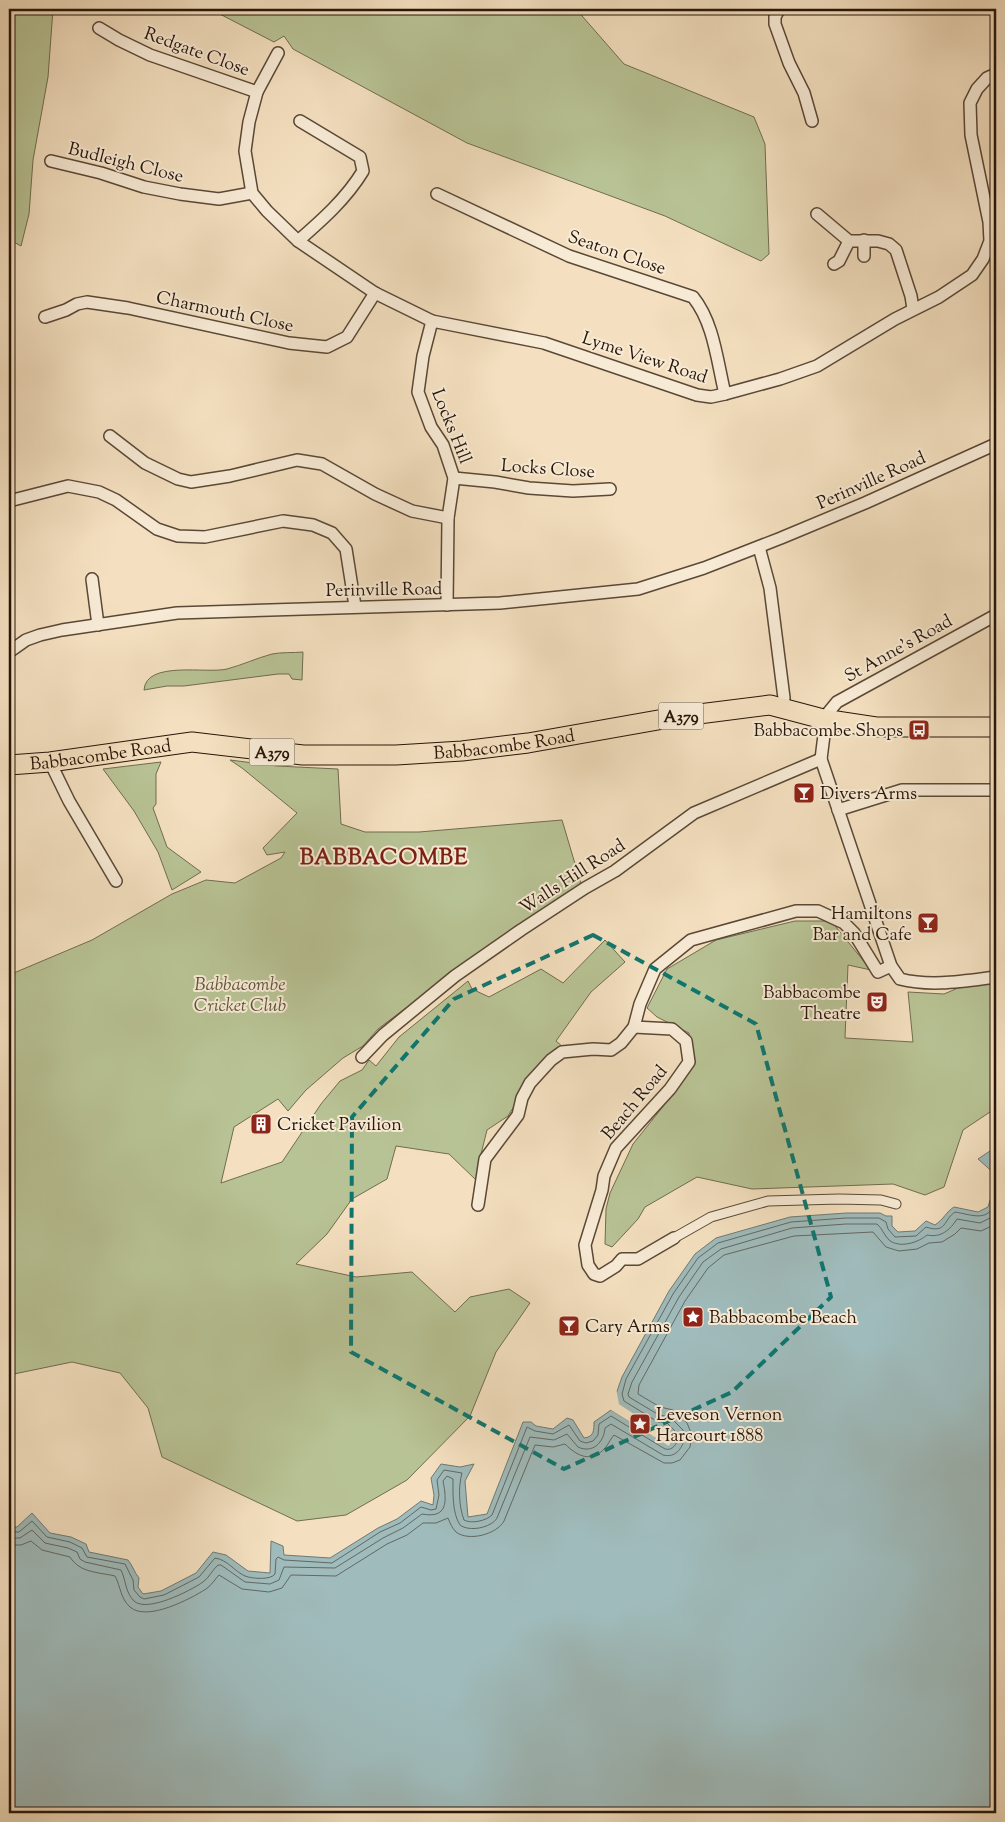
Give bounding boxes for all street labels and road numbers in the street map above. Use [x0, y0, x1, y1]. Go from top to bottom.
street label: Redgate Close [140, 22, 253, 84]
street label: Budleigh Close [65, 137, 186, 191]
street label: Seaton Close [564, 225, 669, 283]
street label: Charmouth Close [153, 286, 296, 340]
street label: Lyme View Road [578, 326, 711, 391]
street label: Locks Hill [423, 385, 477, 468]
street label: Perinville Road [813, 446, 930, 517]
street label: Locks Close [500, 454, 596, 486]
street label: Perinville Road [325, 577, 443, 605]
street label: St Anne's Road [840, 609, 958, 690]
road number: A379 [658, 702, 704, 729]
street label: Babbacombe Road [433, 724, 577, 768]
street label: Babbacombe Road [29, 734, 173, 778]
road number: A379 [250, 739, 294, 766]
street label: Walls Hill Road [515, 834, 631, 922]
street label: Beach Road [596, 1060, 675, 1146]

